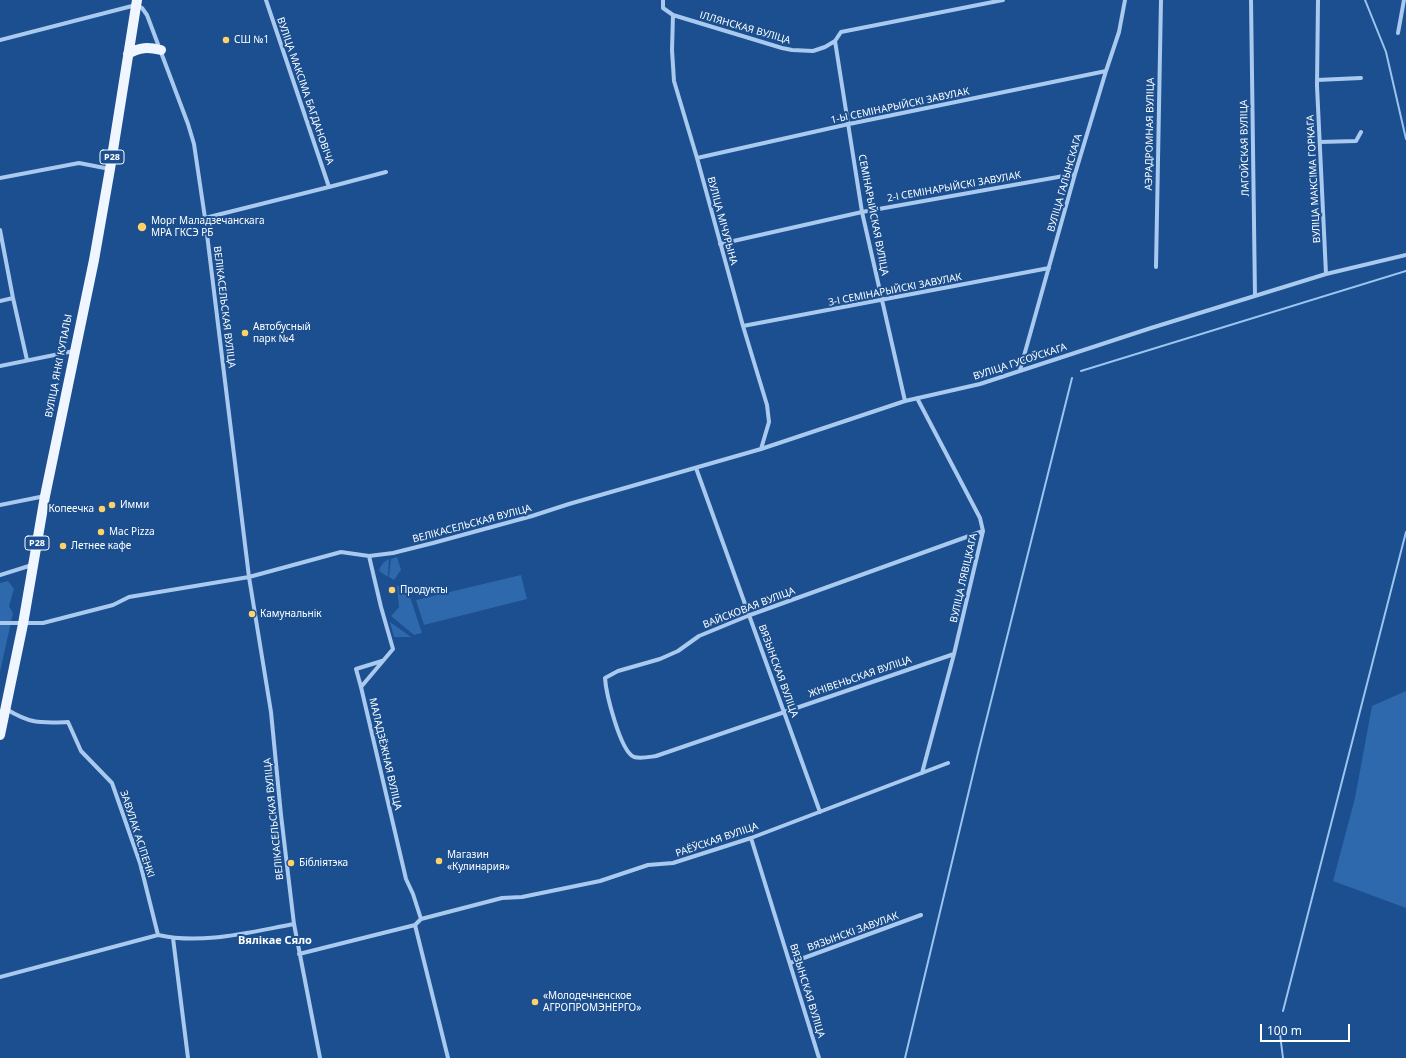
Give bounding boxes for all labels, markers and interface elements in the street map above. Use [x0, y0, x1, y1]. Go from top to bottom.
street label: ІЛЛЯНСКАЯ ВУЛІЦА [698, 9, 792, 47]
street label: ВУЛІЦА МАКСІМА БАГДАНОВІЧА [274, 16, 336, 166]
place label: СШ №1 [234, 34, 269, 46]
marker: СШ №1 [221, 35, 231, 45]
street label: АЭРАДРОМНАЯ ВУЛІЦА [1143, 77, 1157, 191]
street label: 1-Ы СЕМІНАРЫЙСКІ ЗАВУЛАК [830, 85, 970, 127]
street label: ЛАГОЙСКАЯ ВУЛІЦА [1238, 100, 1252, 196]
street label: ВУЛІЦА МАКСІМА ГОРКАГА [1305, 114, 1323, 244]
street label: ВУЛІЦА ГАЛЫНСКАГА [1045, 133, 1085, 233]
road number: Р28 [100, 150, 124, 164]
street label: СЕМІНАРЫЙСКАЯ ВУЛІЦА [855, 153, 891, 277]
street label: 2-І СЕМІНАРЫЙСКІ ЗАВУЛАК [886, 169, 1022, 205]
street label: ВУЛІЦА МІЧУРЫНА [704, 175, 740, 267]
place label: Морг Маладзечанскага МРА ГКСЭ РБ [151, 215, 265, 238]
marker: Морг Маладзечанскага МРА ГКСЭ РБ [136, 221, 148, 233]
street label: ВЕЛІКАСЕЛЬСКАЯ ВУЛІЦА [211, 245, 237, 369]
street label: 3-І СЕМІНАРЫЙСКІ ЗАВУЛАК [827, 271, 963, 309]
street label: ВУЛІЦА ЯНКІ КУПАЛЫ [43, 313, 75, 419]
place label: Автобусный парк №4 [253, 321, 311, 344]
marker: Автобусный парк №4 [240, 328, 250, 338]
street label: ВУЛІЦА ГУСОЎСКАГА [972, 341, 1068, 383]
place label: Имми [120, 499, 149, 511]
marker: Имми [107, 500, 117, 510]
street label: ВЕЛІКАСЕЛЬСКАЯ ВУЛІЦА [411, 502, 533, 546]
place label: Копеечка [48, 503, 94, 515]
marker: Копеечка [97, 504, 107, 514]
place label: Mac Pizza [109, 526, 155, 538]
marker: Mac Pizza [96, 527, 106, 537]
street label: ВУЛІЦА ЛЯВІЦКАГА [948, 532, 980, 624]
road number: Р28 [25, 536, 49, 550]
place label: Летнее кафе [71, 540, 131, 552]
marker: Летнее кафе [58, 541, 68, 551]
place label: Продукты [400, 584, 448, 596]
marker: Продукты [387, 585, 397, 595]
street label: ВАЙСКОВАЯ ВУЛІЦА [701, 585, 797, 631]
place label: Камунальнік [260, 608, 322, 620]
marker: Камунальнік [247, 609, 257, 619]
street label: ВЯЗЫНСКАЯ ВУЛІЦА [756, 623, 800, 719]
street label: ЖНІВЕНЬСКАЯ ВУЛІЦА [807, 654, 913, 700]
street label: МАЛАДЗЁЖНАЯ ВУЛІЦА [366, 697, 404, 811]
street label: ВЕЛІКАСЕЛЬСКАЯ ВУЛІЦА [262, 757, 286, 881]
street label: ЗАВУЛАК АСІПЕНКІ [117, 789, 157, 879]
street label: РАЁЎСКАЯ ВУЛІЦА [674, 820, 760, 860]
place label: Магазин «Кулинария» [447, 849, 510, 872]
marker: Магазин «Кулинария» [434, 856, 444, 866]
place label: Бібліятэка [299, 857, 348, 869]
marker: Бібліятэка [286, 858, 296, 868]
street label: ВЯЗЫНСКІ ЗАВУЛАК [806, 910, 900, 954]
district label: Вялікае Сяло [238, 934, 312, 948]
street label: ВЯЗЫНСКАЯ ВУЛІЦА [787, 942, 827, 1040]
place label: «Молодечненское АГРОПРОМЭНЕРГО» [543, 990, 641, 1014]
marker: «Молодечненское АГРОПРОМЭНЕРГО» [530, 997, 540, 1007]
scale bar [1262, 1016, 1352, 1042]
text: 100 m [1267, 1022, 1302, 1039]

